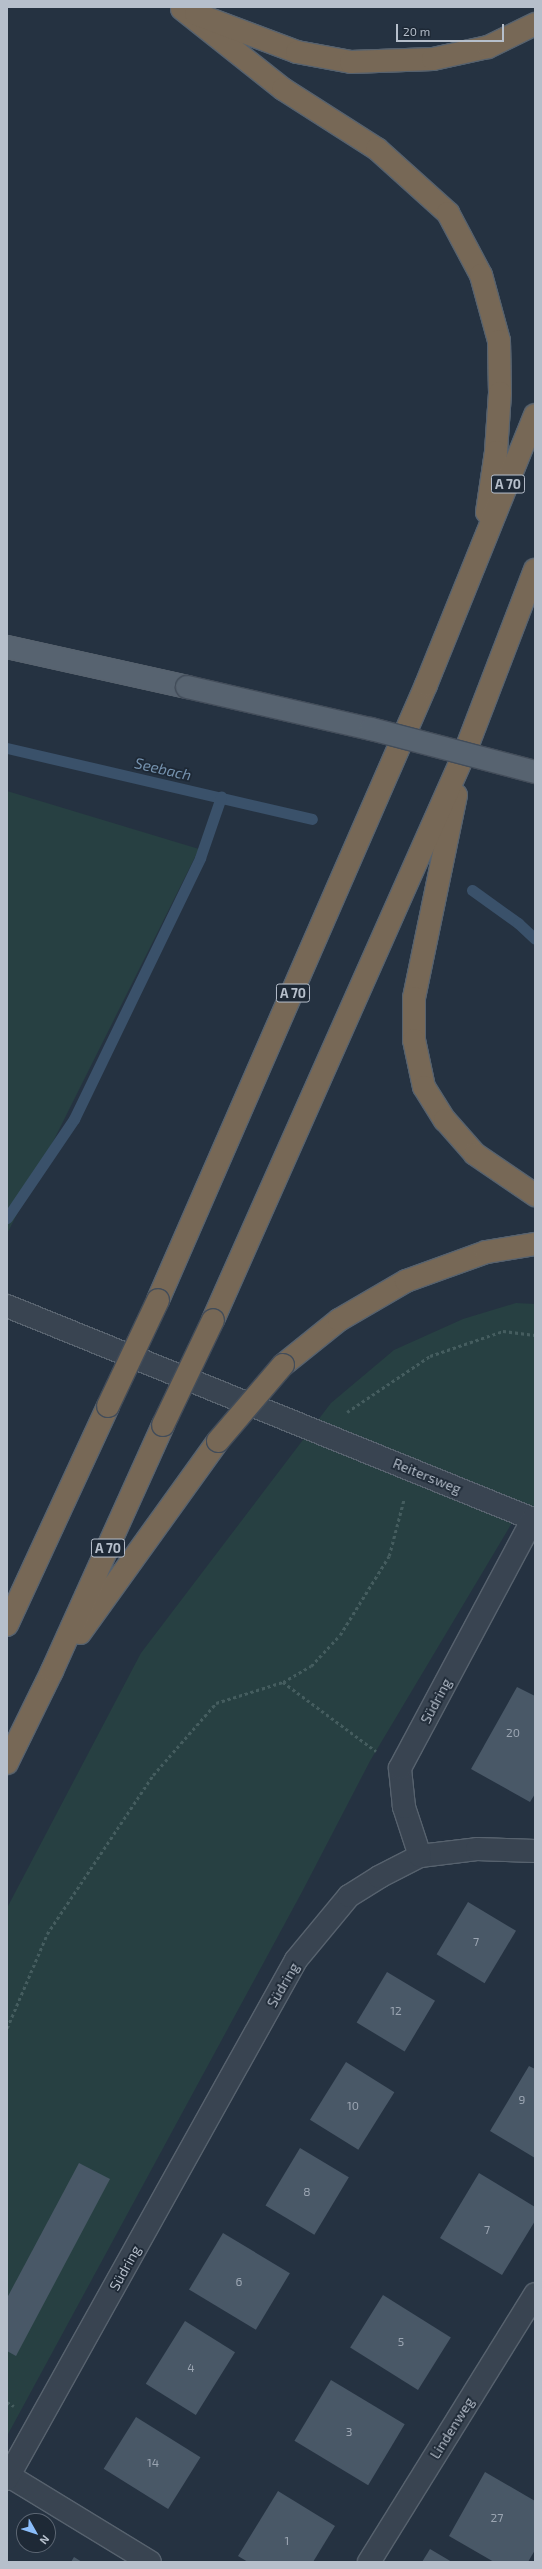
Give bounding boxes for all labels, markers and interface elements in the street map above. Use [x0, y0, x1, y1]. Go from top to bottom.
scale bar [398, 16, 506, 42]
text: 20 m [403, 24, 430, 38]
road number: A 70 [490, 473, 526, 495]
water label: Seebach [133, 754, 193, 784]
road number: A 70 [275, 982, 311, 1004]
street label: Reitersweg [390, 1455, 464, 1497]
road number: A 70 [90, 1537, 126, 1559]
street label: Südring [417, 1675, 455, 1727]
house number: 20 [506, 1726, 520, 1740]
house number: 7 [473, 1935, 479, 1949]
street label: Südring [264, 1960, 302, 2010]
house number: 12 [390, 2004, 402, 2018]
house number: 9 [519, 2093, 525, 2107]
house number: 10 [347, 2099, 359, 2113]
house number: 8 [303, 2185, 311, 2199]
house number: 7 [484, 2223, 490, 2237]
street label: Südring [106, 2243, 144, 2293]
house number: 6 [236, 2275, 242, 2289]
house number: 5 [398, 2335, 404, 2349]
house number: 4 [187, 2361, 195, 2375]
street label: Lindenweg [427, 2394, 477, 2462]
house number: 3 [346, 2425, 352, 2439]
house number: 14 [147, 2456, 159, 2470]
house number: 27 [491, 2511, 503, 2525]
north arrow [16, 2513, 56, 2553]
text: N [37, 2533, 52, 2547]
house number: 1 [285, 2534, 289, 2548]

